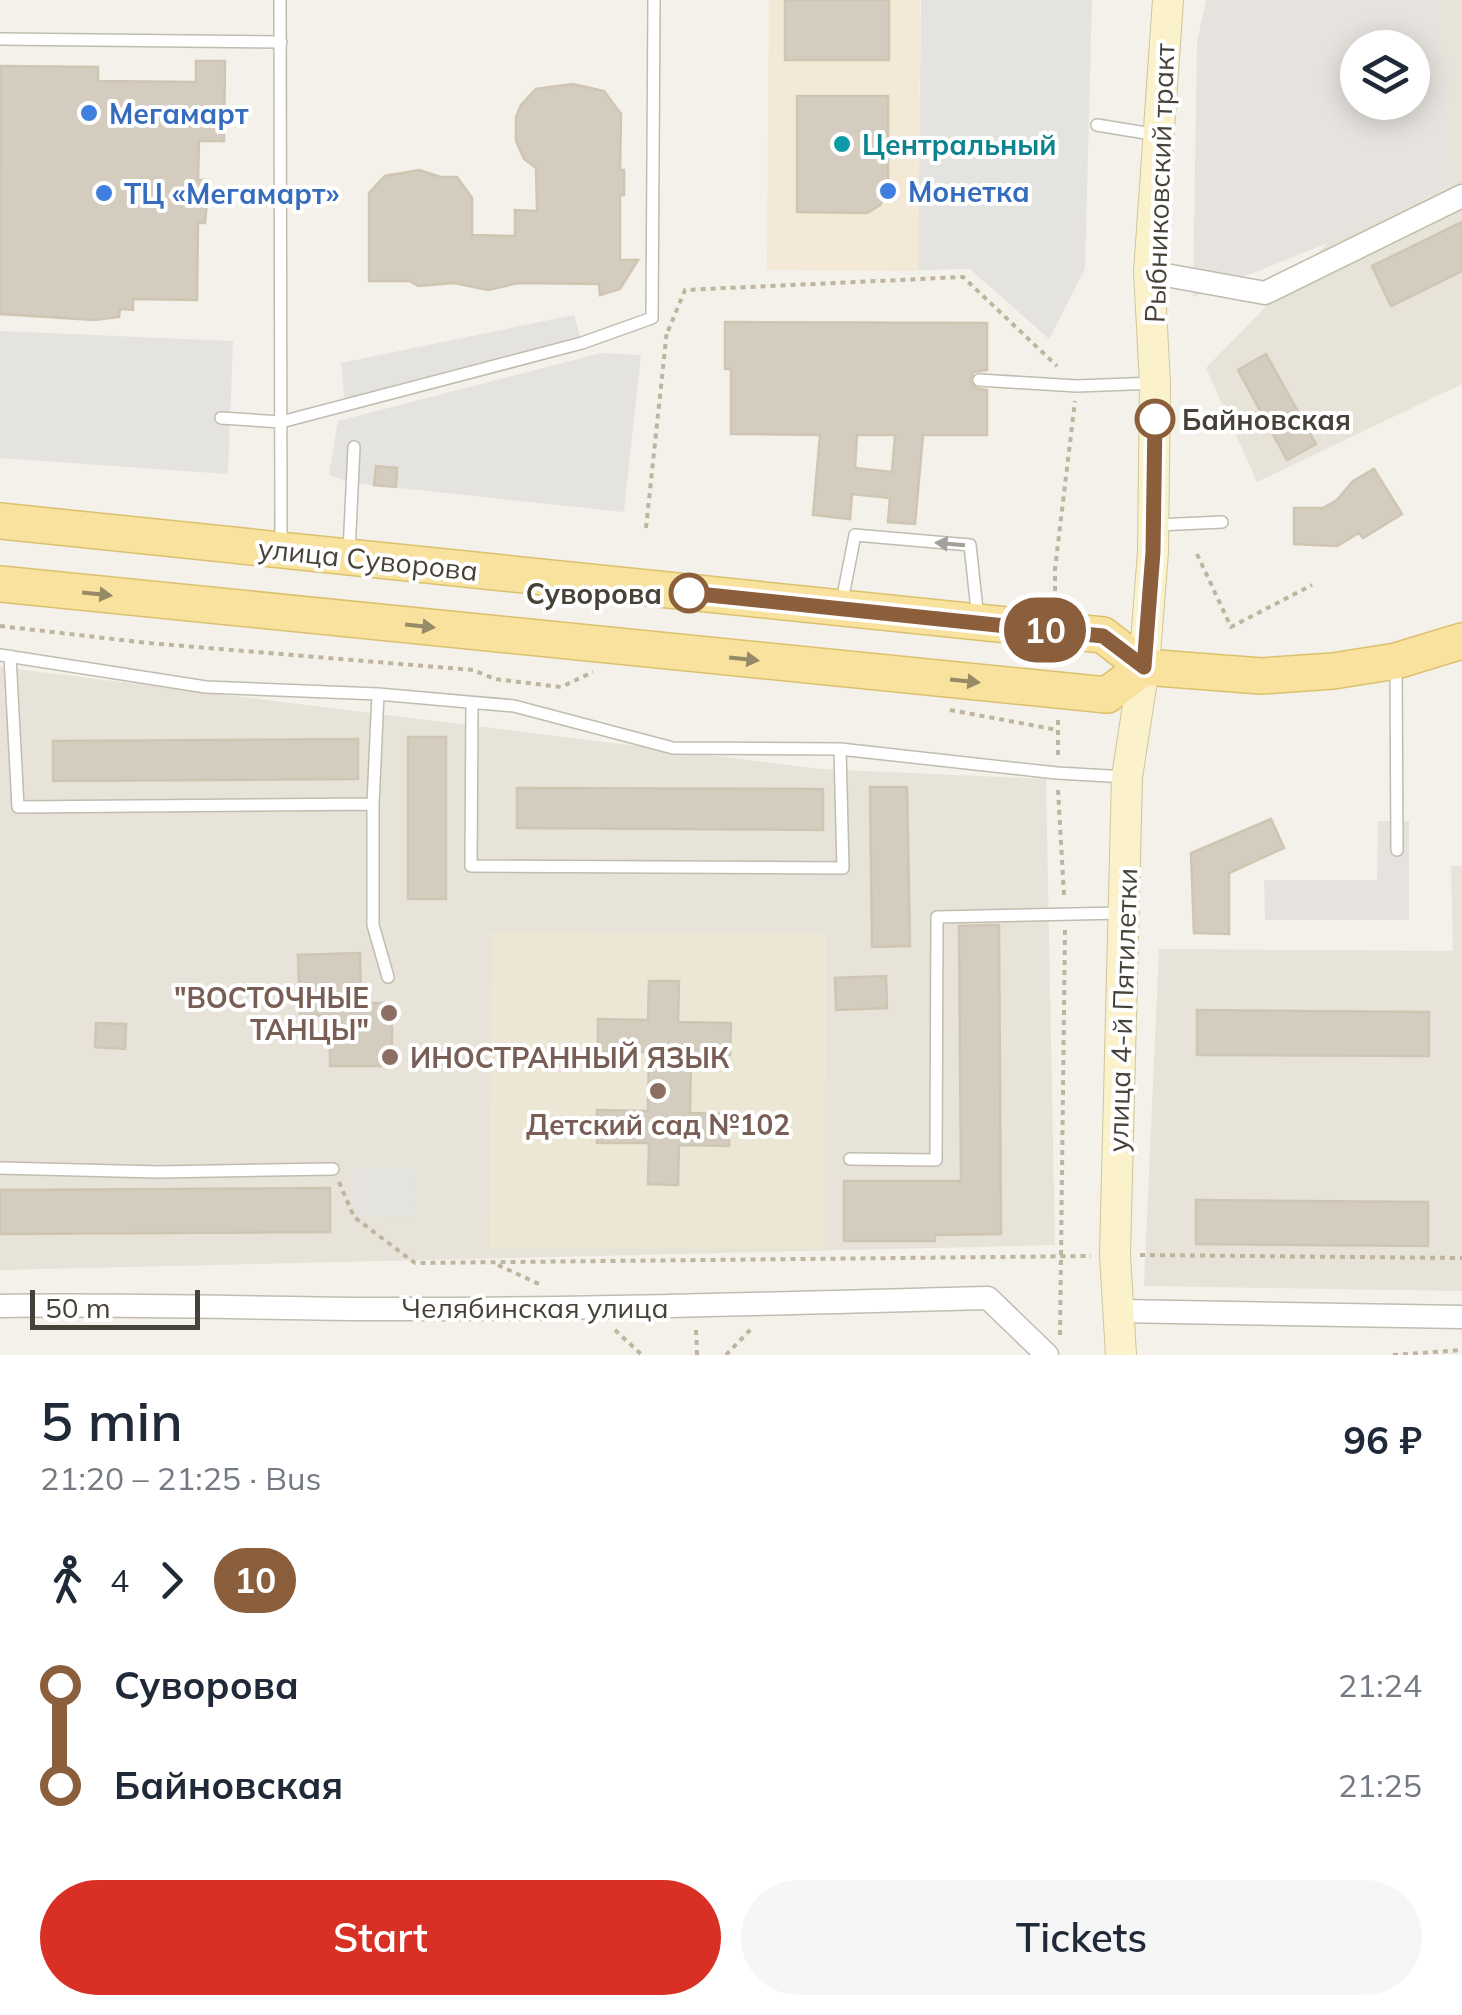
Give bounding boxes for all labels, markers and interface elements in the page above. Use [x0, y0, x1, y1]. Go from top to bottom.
map controls [1340, 30, 1430, 120]
button: layers [1340, 30, 1430, 120]
street label: Рыбниковский тракт [1137, 42, 1181, 324]
place label: Мегамарт [109, 96, 249, 131]
marker: Мегамарт [78, 102, 100, 124]
place label: Центральный [862, 127, 1057, 162]
marker: Центральный [831, 133, 853, 155]
place label: Монетка [908, 174, 1030, 209]
place label: ТЦ «Мегамарт» [124, 176, 339, 211]
marker: Монетка [877, 180, 899, 202]
marker: ТЦ «Мегамарт» [93, 182, 115, 204]
marker: Байновская [1136, 400, 1174, 438]
place label: Байновская [1182, 402, 1351, 437]
street label: улица Суворова [256, 530, 480, 588]
one-way arrow [934, 535, 966, 551]
marker: Суворова [670, 574, 708, 612]
place label: Суворова [526, 576, 662, 611]
one-way arrow [82, 586, 113, 602]
line badge: 10 [1000, 598, 1090, 662]
text: 10 [1024, 608, 1066, 652]
one-way arrow [405, 618, 437, 634]
one-way arrow [728, 651, 760, 667]
one-way arrow [949, 673, 981, 689]
street label: улица 4-й Пятилетки [1100, 867, 1144, 1153]
place label: "ВОСТОЧНЫЕ ТАНЦЫ" [174, 980, 369, 1047]
marker: "ВОСТОЧНЫЕ ТАНЦЫ" [378, 1002, 400, 1024]
place label: ИНОСТРАННЫЙ ЯЗЫК [410, 1040, 730, 1075]
marker: ИНОСТРАННЫЙ ЯЗЫК [379, 1046, 401, 1068]
marker: Детский сад №102 [647, 1080, 669, 1102]
place label: Детский сад №102 [526, 1107, 790, 1142]
scale bar [30, 1285, 200, 1330]
text: 50 m [45, 1290, 111, 1325]
street label: Челябинская улица [402, 1290, 668, 1325]
text: 5 min [40, 1386, 183, 1455]
text: 96 ₽ [1343, 1416, 1422, 1464]
text: 21:20 – 21:25 · Bus [40, 1458, 321, 1498]
icon: walk [40, 1553, 95, 1608]
icon: forward [144, 1553, 199, 1608]
text: 10 [234, 1558, 276, 1602]
text: 4 [110, 1560, 129, 1600]
text: Суворова [114, 1661, 299, 1709]
text: 21:24 [1338, 1665, 1422, 1705]
text: Байновская [114, 1761, 343, 1809]
text: 21:25 [1338, 1765, 1422, 1805]
button: Start [40, 1880, 721, 1995]
button: Tickets [741, 1880, 1422, 1995]

